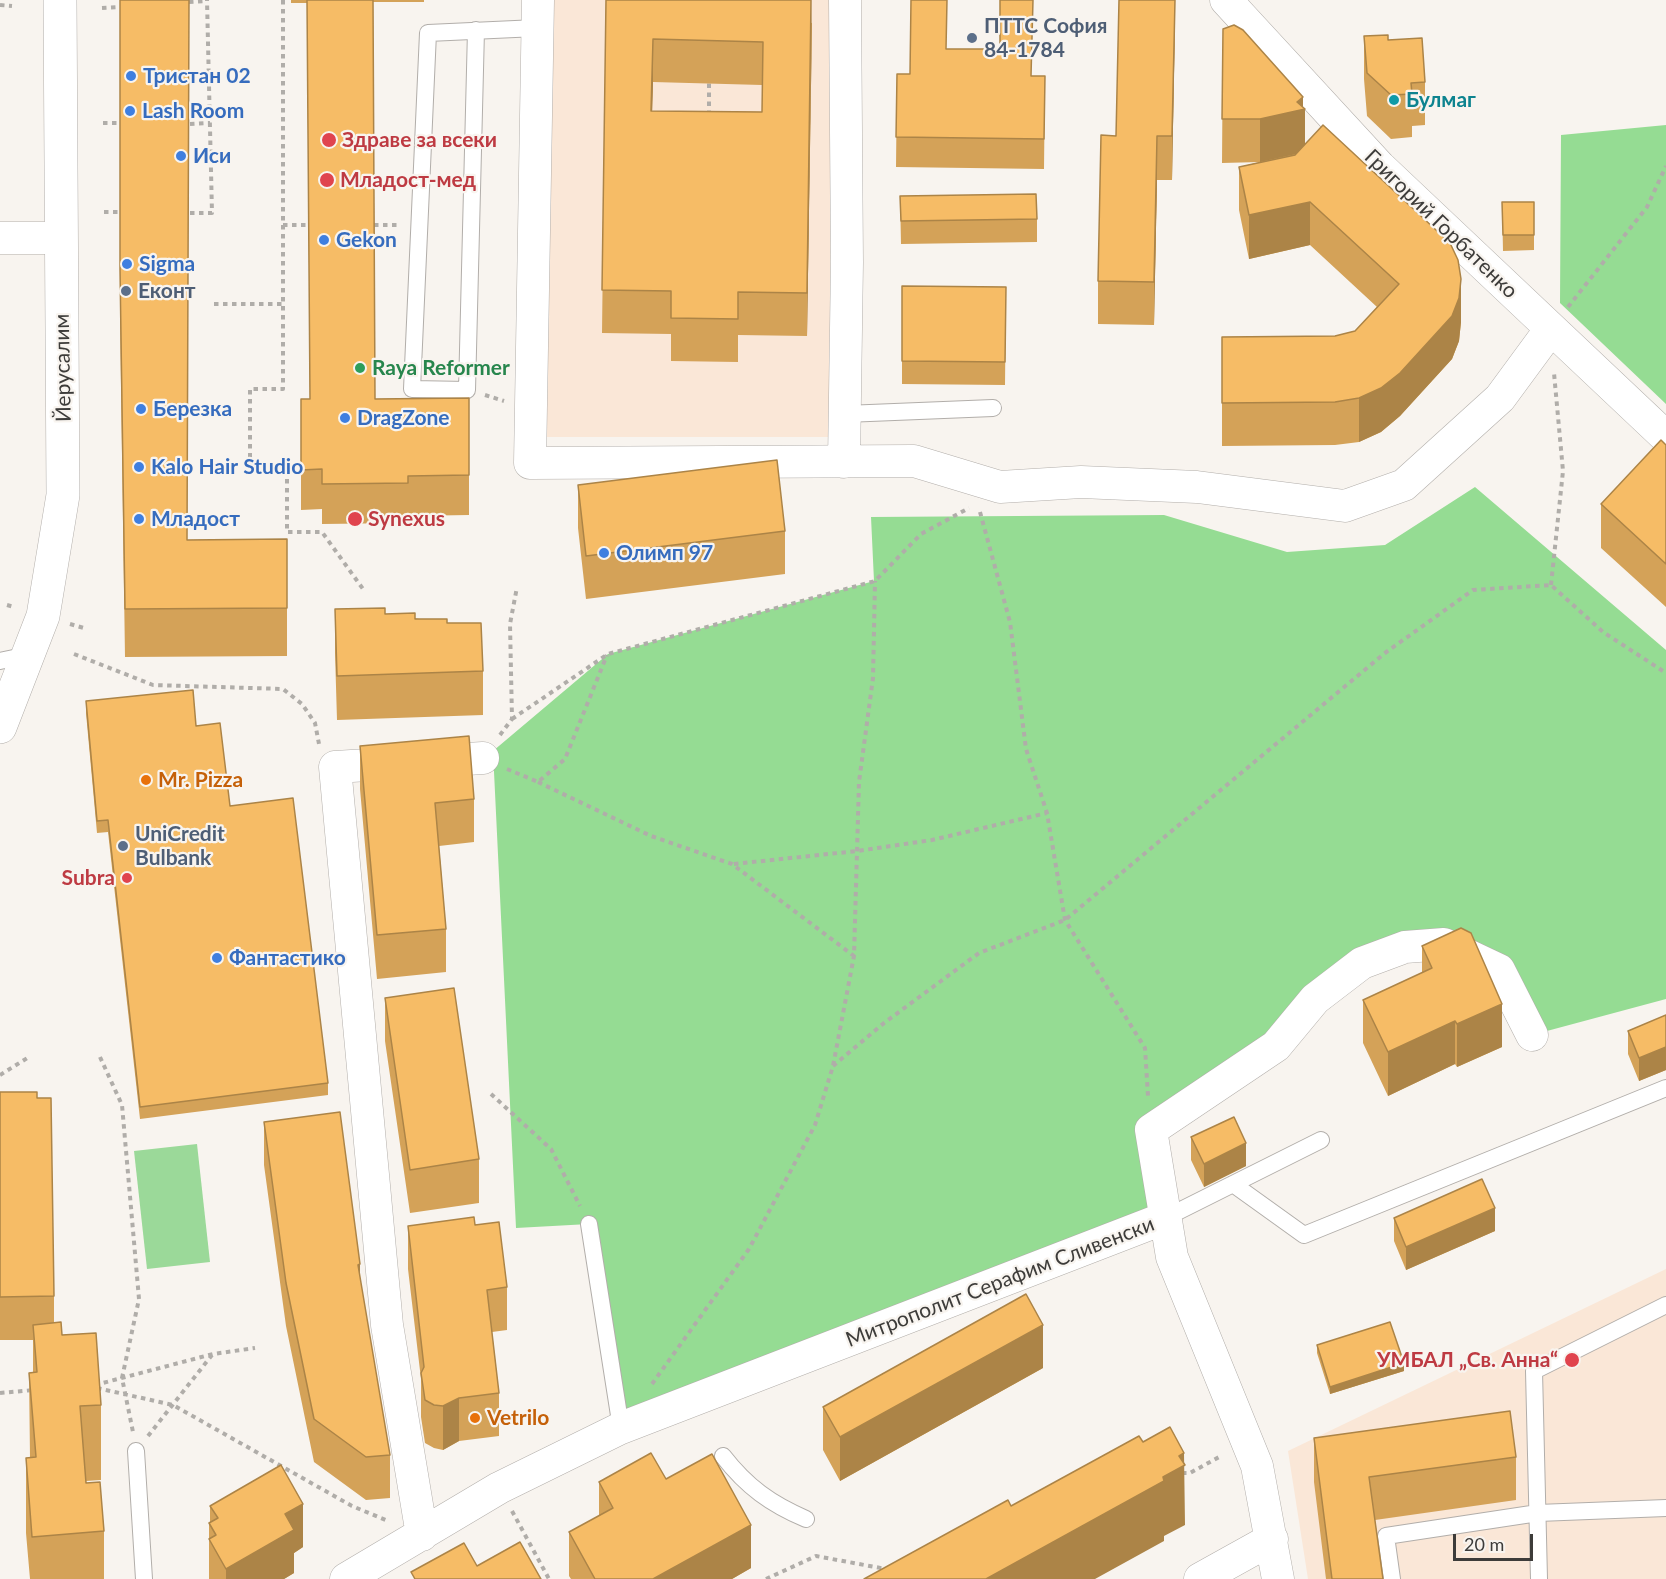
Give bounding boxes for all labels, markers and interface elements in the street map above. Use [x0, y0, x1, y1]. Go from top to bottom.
place label: ПТТС София 84-1784 [984, 13, 1107, 63]
marker: ПТТС София 84-1784 [965, 31, 979, 45]
place label: Тристан 02 [143, 63, 251, 89]
marker: Тристан 02 [124, 69, 138, 83]
place label: Булмаг [1406, 87, 1476, 113]
marker: Булмаг [1387, 93, 1401, 107]
place label: Lash Room [142, 98, 244, 124]
marker: Lash Room [123, 104, 137, 118]
place label: Здраве за всеки [342, 127, 497, 153]
marker: Здраве за всеки [320, 131, 338, 149]
place label: Иси [193, 143, 231, 169]
street label: Григорий Горбатенко [1359, 144, 1523, 304]
marker: Иси [174, 149, 188, 163]
place label: Младост-мед [340, 167, 476, 193]
marker: Младост-мед [318, 171, 336, 189]
place label: Gekon [336, 227, 397, 253]
marker: Gekon [317, 233, 331, 247]
place label: Sigma [139, 251, 195, 277]
marker: Sigma [120, 257, 134, 271]
place label: Еконт [138, 278, 196, 304]
marker: Еконт [119, 284, 133, 298]
street label: Йерусалим [49, 314, 77, 422]
place label: Raya Reformer [372, 355, 510, 381]
marker: Raya Reformer [353, 361, 367, 375]
place label: Березка [153, 396, 232, 422]
marker: Березка [134, 402, 148, 416]
place label: DragZone [357, 405, 450, 431]
marker: DragZone [338, 411, 352, 425]
place label: Kalo Hair Studio [151, 454, 303, 480]
marker: Kalo Hair Studio [132, 460, 146, 474]
place label: Младост [151, 506, 240, 532]
place label: Synexus [368, 506, 445, 532]
marker: Synexus [346, 510, 364, 528]
marker: Младост [132, 512, 146, 526]
place label: Олимп 97 [616, 540, 713, 566]
marker: Олимп 97 [597, 546, 611, 560]
place label: Mr. Pizza [158, 767, 243, 793]
marker: Mr. Pizza [139, 773, 153, 787]
place label: UniCredit Bulbank [135, 821, 225, 871]
marker: UniCredit Bulbank [116, 839, 130, 853]
place label: Subra [62, 865, 115, 891]
marker: Subra [120, 871, 134, 885]
place label: Фантастико [229, 945, 346, 971]
marker: Фантастико [210, 951, 224, 965]
street label: Митрополит Серафим Сливенски [842, 1211, 1158, 1353]
place label: УМБАЛ „Св. Анна“ [1377, 1347, 1558, 1373]
marker: УМБАЛ „Св. Анна“ [1563, 1351, 1581, 1369]
place label: Vetrilo [487, 1405, 549, 1431]
marker: Vetrilo [468, 1411, 482, 1425]
scale bar [1456, 1522, 1536, 1560]
text: 20 m [1464, 1533, 1504, 1555]

